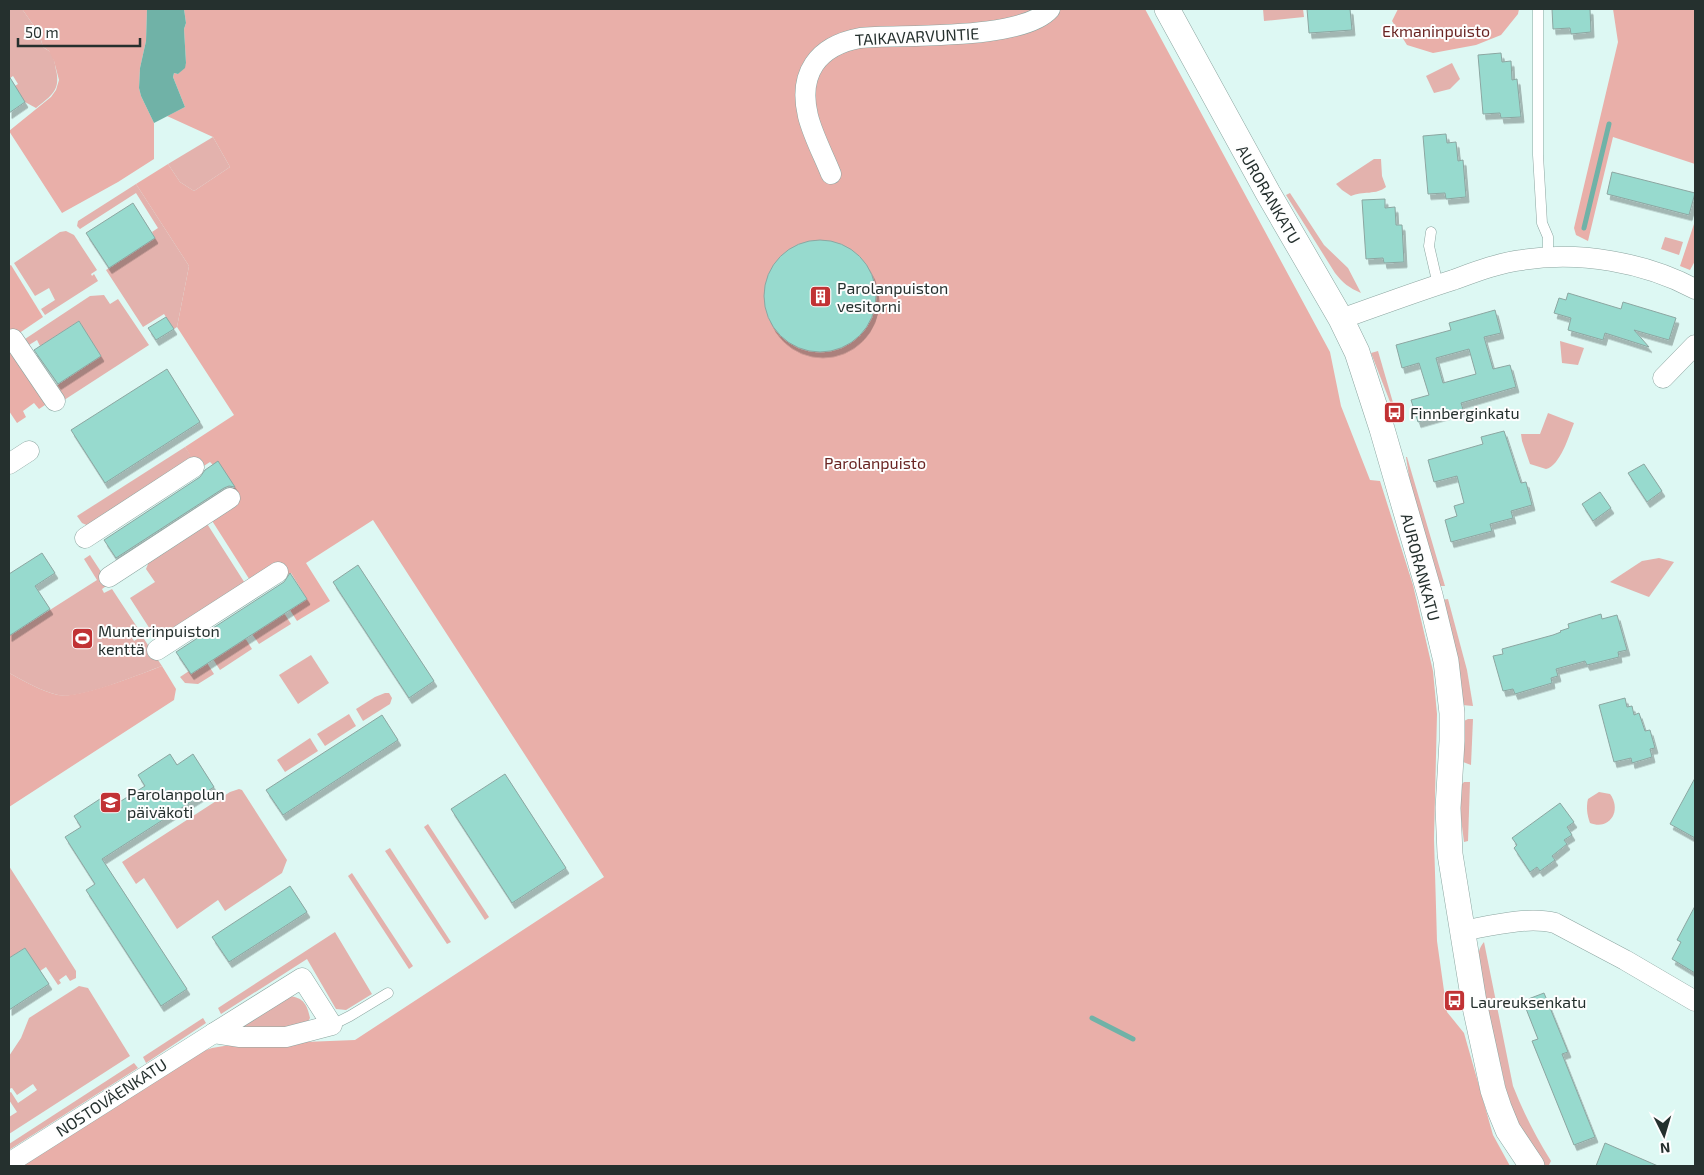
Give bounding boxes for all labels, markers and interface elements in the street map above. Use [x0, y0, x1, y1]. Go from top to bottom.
scale bar [18, 15, 140, 47]
park label: Ekmaninpuisto [1382, 21, 1490, 40]
text: 50 m [25, 23, 59, 41]
street label: TAIKAVARVUNTIE [854, 23, 980, 49]
street label: AURORANKATU [1233, 141, 1305, 247]
place label: Parolanpuiston vesitorni [837, 278, 948, 315]
building icon: Parolanpuiston vesitorni [809, 284, 833, 308]
bus stop icon: Finnberginkatu [1382, 400, 1406, 424]
place label: Finnberginkatu [1410, 403, 1520, 422]
park label: Parolanpuisto [824, 453, 926, 472]
street label: AURORANKATU [1398, 511, 1444, 623]
place label: Munterinpuiston kenttä [98, 621, 220, 658]
sports icon: Munterinpuiston kenttä [70, 627, 94, 651]
place label: Parolanpolun päiväkoti [127, 784, 225, 821]
school or university icon: Parolanpolun päiväkoti [99, 790, 123, 814]
bus stop icon: Laureuksenkatu [1442, 989, 1466, 1013]
place label: Laureuksenkatu [1470, 992, 1586, 1011]
street label: NOSTOVÄENKATU [52, 1054, 170, 1140]
north arrow [1639, 1110, 1689, 1160]
text: N [1659, 1140, 1671, 1157]

